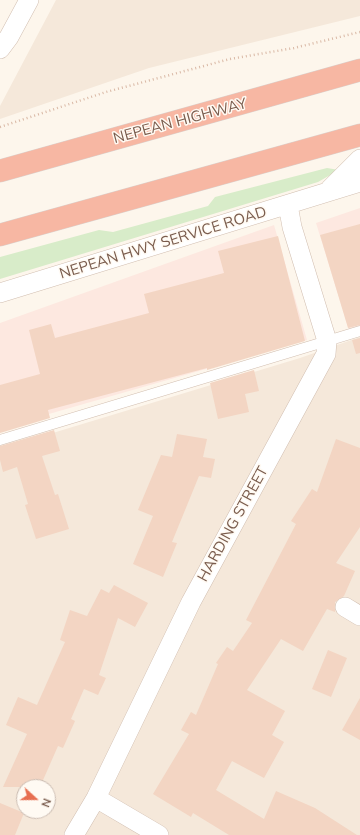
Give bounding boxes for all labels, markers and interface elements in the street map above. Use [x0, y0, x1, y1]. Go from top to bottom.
street label: NEPEAN HIGHWAY [111, 95, 249, 147]
street label: NEPEAN HWY SERVICE ROAD [57, 203, 269, 283]
street label: HARDING STREET [194, 463, 272, 585]
north arrow [16, 779, 56, 819]
text: N [38, 797, 54, 809]

